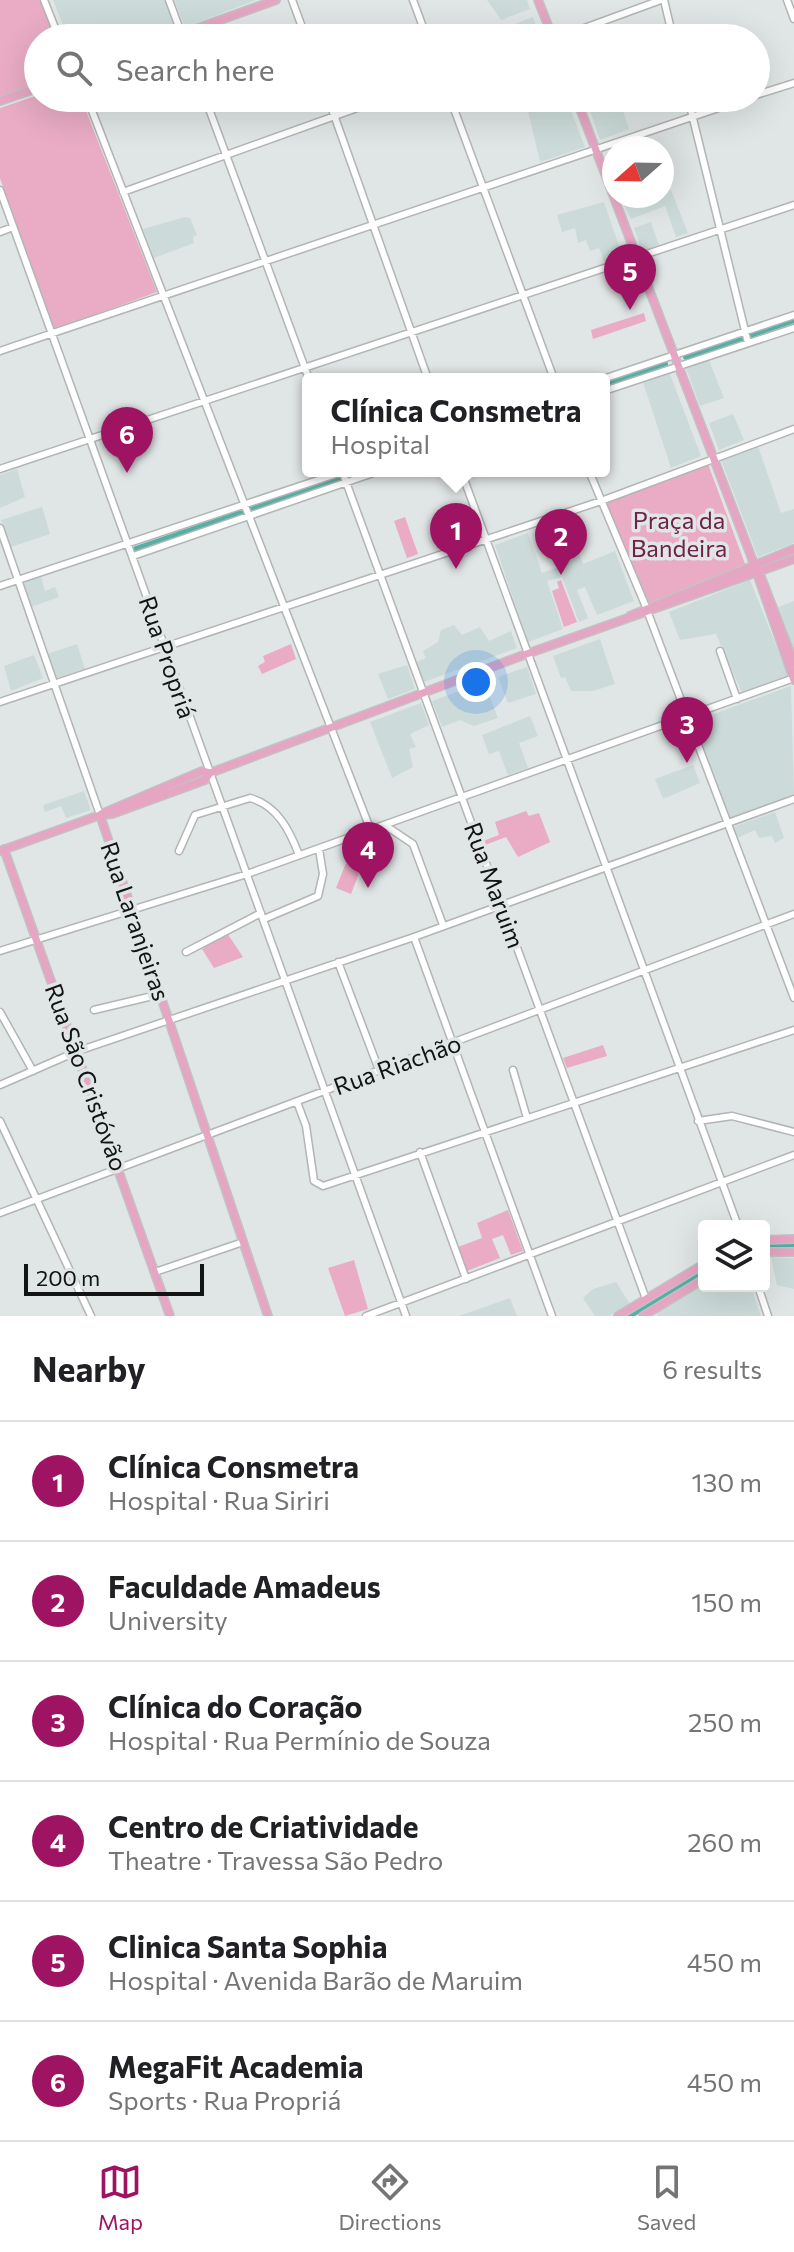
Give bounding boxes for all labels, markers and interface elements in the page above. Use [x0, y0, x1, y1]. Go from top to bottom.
search box [24, 24, 770, 112]
icon: search [52, 46, 96, 90]
text: Search here [116, 50, 275, 87]
north arrow [602, 136, 674, 208]
pin: 5 [604, 244, 656, 310]
popup [302, 373, 610, 477]
text: Clínica Consmetra [330, 391, 582, 428]
pin: 6 [101, 407, 153, 473]
text: Hospital [330, 428, 430, 459]
pin: 1 [430, 503, 482, 569]
park label: Praça da Bandeira [631, 505, 727, 562]
pin: 2 [535, 509, 587, 575]
street label: Rua Propriá [134, 592, 202, 722]
your location [456, 662, 496, 702]
pin: 3 [661, 697, 713, 763]
street label: Rua Maruim [459, 818, 531, 952]
pin: 4 [342, 822, 394, 888]
street label: Rua Laranjeiras [95, 838, 177, 1004]
street label: Rua São Cristóvão [40, 979, 134, 1175]
street label: Rua Riachão [329, 1028, 465, 1100]
map controls [698, 1220, 770, 1292]
button: layers [698, 1220, 770, 1292]
scale bar [24, 1260, 204, 1296]
text: 200 m [36, 1264, 100, 1291]
text: Nearby [32, 1347, 146, 1389]
text: 6 results [662, 1353, 762, 1384]
text: Clínica Consmetra [108, 1447, 359, 1484]
text: 1 [52, 1466, 64, 1497]
text: 130 m [691, 1466, 762, 1497]
text: Hospital · Rua Siriri [108, 1484, 330, 1515]
text: Faculdade Amadeus [108, 1567, 381, 1604]
text: 2 [51, 1586, 65, 1617]
text: 150 m [691, 1586, 762, 1617]
text: University [108, 1604, 228, 1635]
text: Clínica do Coração [108, 1687, 362, 1724]
text: 3 [50, 1706, 66, 1737]
text: 250 m [688, 1706, 762, 1737]
text: Hospital · Rua Permínio de Souza [108, 1724, 491, 1755]
text: Centro de Criatividade [108, 1807, 418, 1844]
text: 4 [50, 1826, 66, 1857]
text: 260 m [687, 1826, 762, 1857]
text: Theatre · Travessa São Pedro [108, 1844, 443, 1875]
text: Clinica Santa Sophia [108, 1927, 387, 1964]
text: 5 [50, 1946, 66, 1977]
text: 450 m [687, 1946, 762, 1977]
text: Hospital · Avenida Barão de Maruim [108, 1964, 523, 1995]
text: MegaFit Academia [108, 2047, 364, 2084]
text: 6 [50, 2066, 66, 2097]
text: 450 m [687, 2066, 762, 2097]
text: Sports · Rua Propriá [108, 2084, 341, 2115]
tab: Map [98, 2160, 143, 2235]
tab: Directions [338, 2160, 442, 2235]
tab: Saved [637, 2160, 696, 2235]

